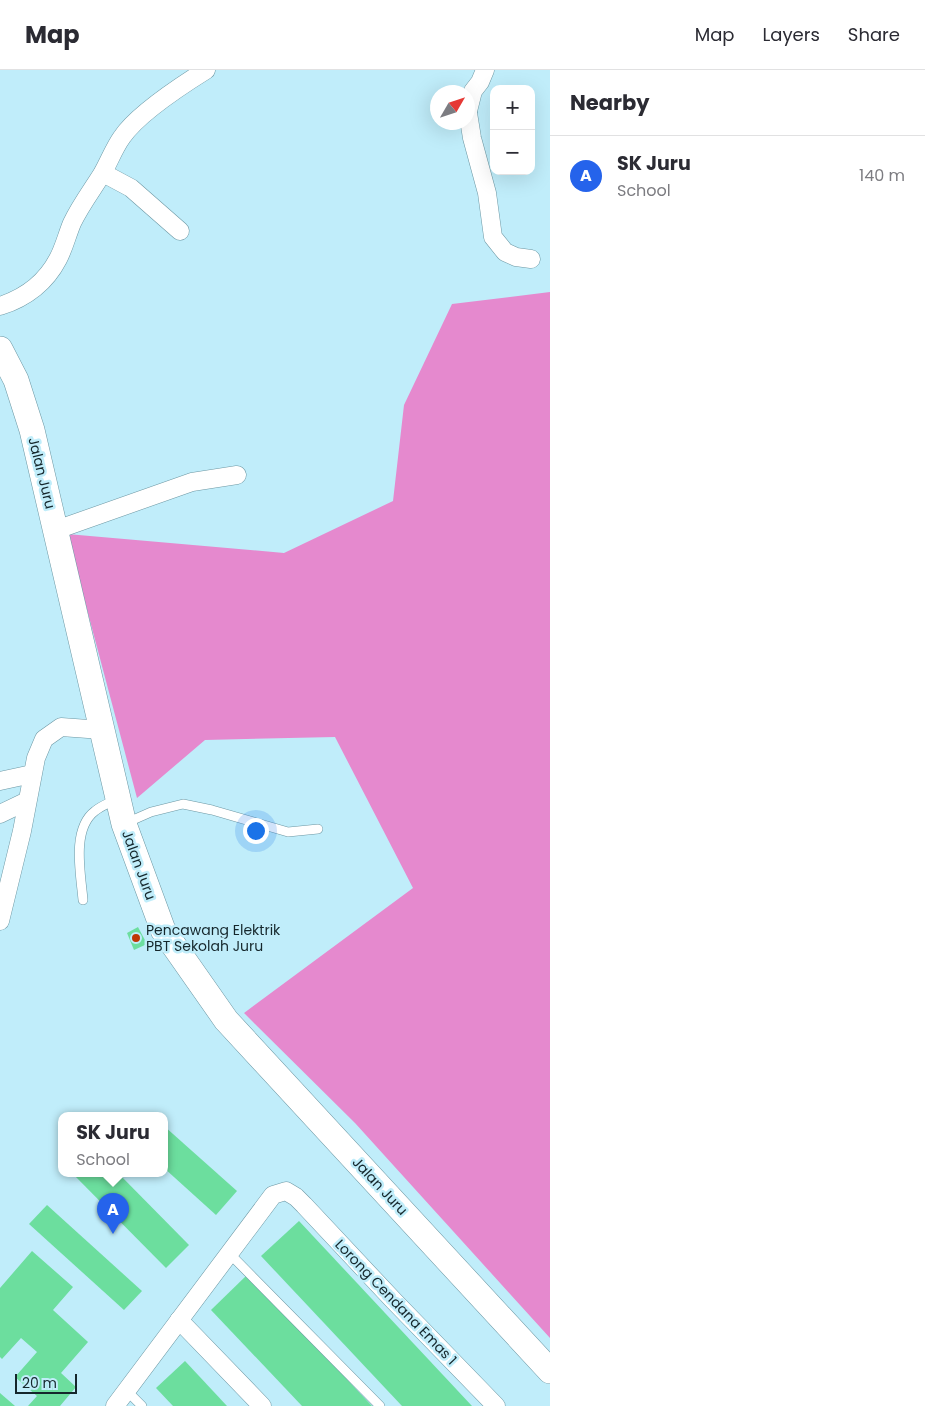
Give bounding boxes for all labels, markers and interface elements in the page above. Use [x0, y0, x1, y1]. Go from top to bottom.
text: Map [25, 18, 80, 51]
text: Map [695, 22, 735, 47]
text: Layers [763, 22, 820, 47]
text: Share [848, 22, 900, 47]
north arrow [430, 85, 475, 130]
map controls [490, 85, 535, 175]
button: + [490, 85, 535, 130]
text: Nearby [570, 88, 650, 117]
button: − [490, 130, 535, 175]
text: SK Juru [617, 150, 691, 177]
text: A [580, 164, 592, 187]
text: 140 m [859, 164, 905, 187]
text: School [617, 179, 671, 202]
street label: Jalan Juru [23, 435, 61, 511]
your location [243, 818, 269, 844]
street label: Jalan Juru [117, 827, 161, 903]
place label: Pencawang Elektrik PBT Sekolah Juru [146, 920, 281, 956]
marker: Pencawang Elektrik PBT Sekolah Juru [130, 932, 142, 944]
popup [58, 1112, 168, 1177]
text: SK Juru [76, 1119, 150, 1146]
text: School [76, 1148, 130, 1171]
street label: Jalan Juru [348, 1152, 412, 1220]
pin: A [97, 1193, 129, 1234]
street label: Lorong Cendana Emas 1 [331, 1235, 461, 1369]
scale bar [15, 1371, 78, 1394]
text: 20 m [22, 1373, 57, 1393]

